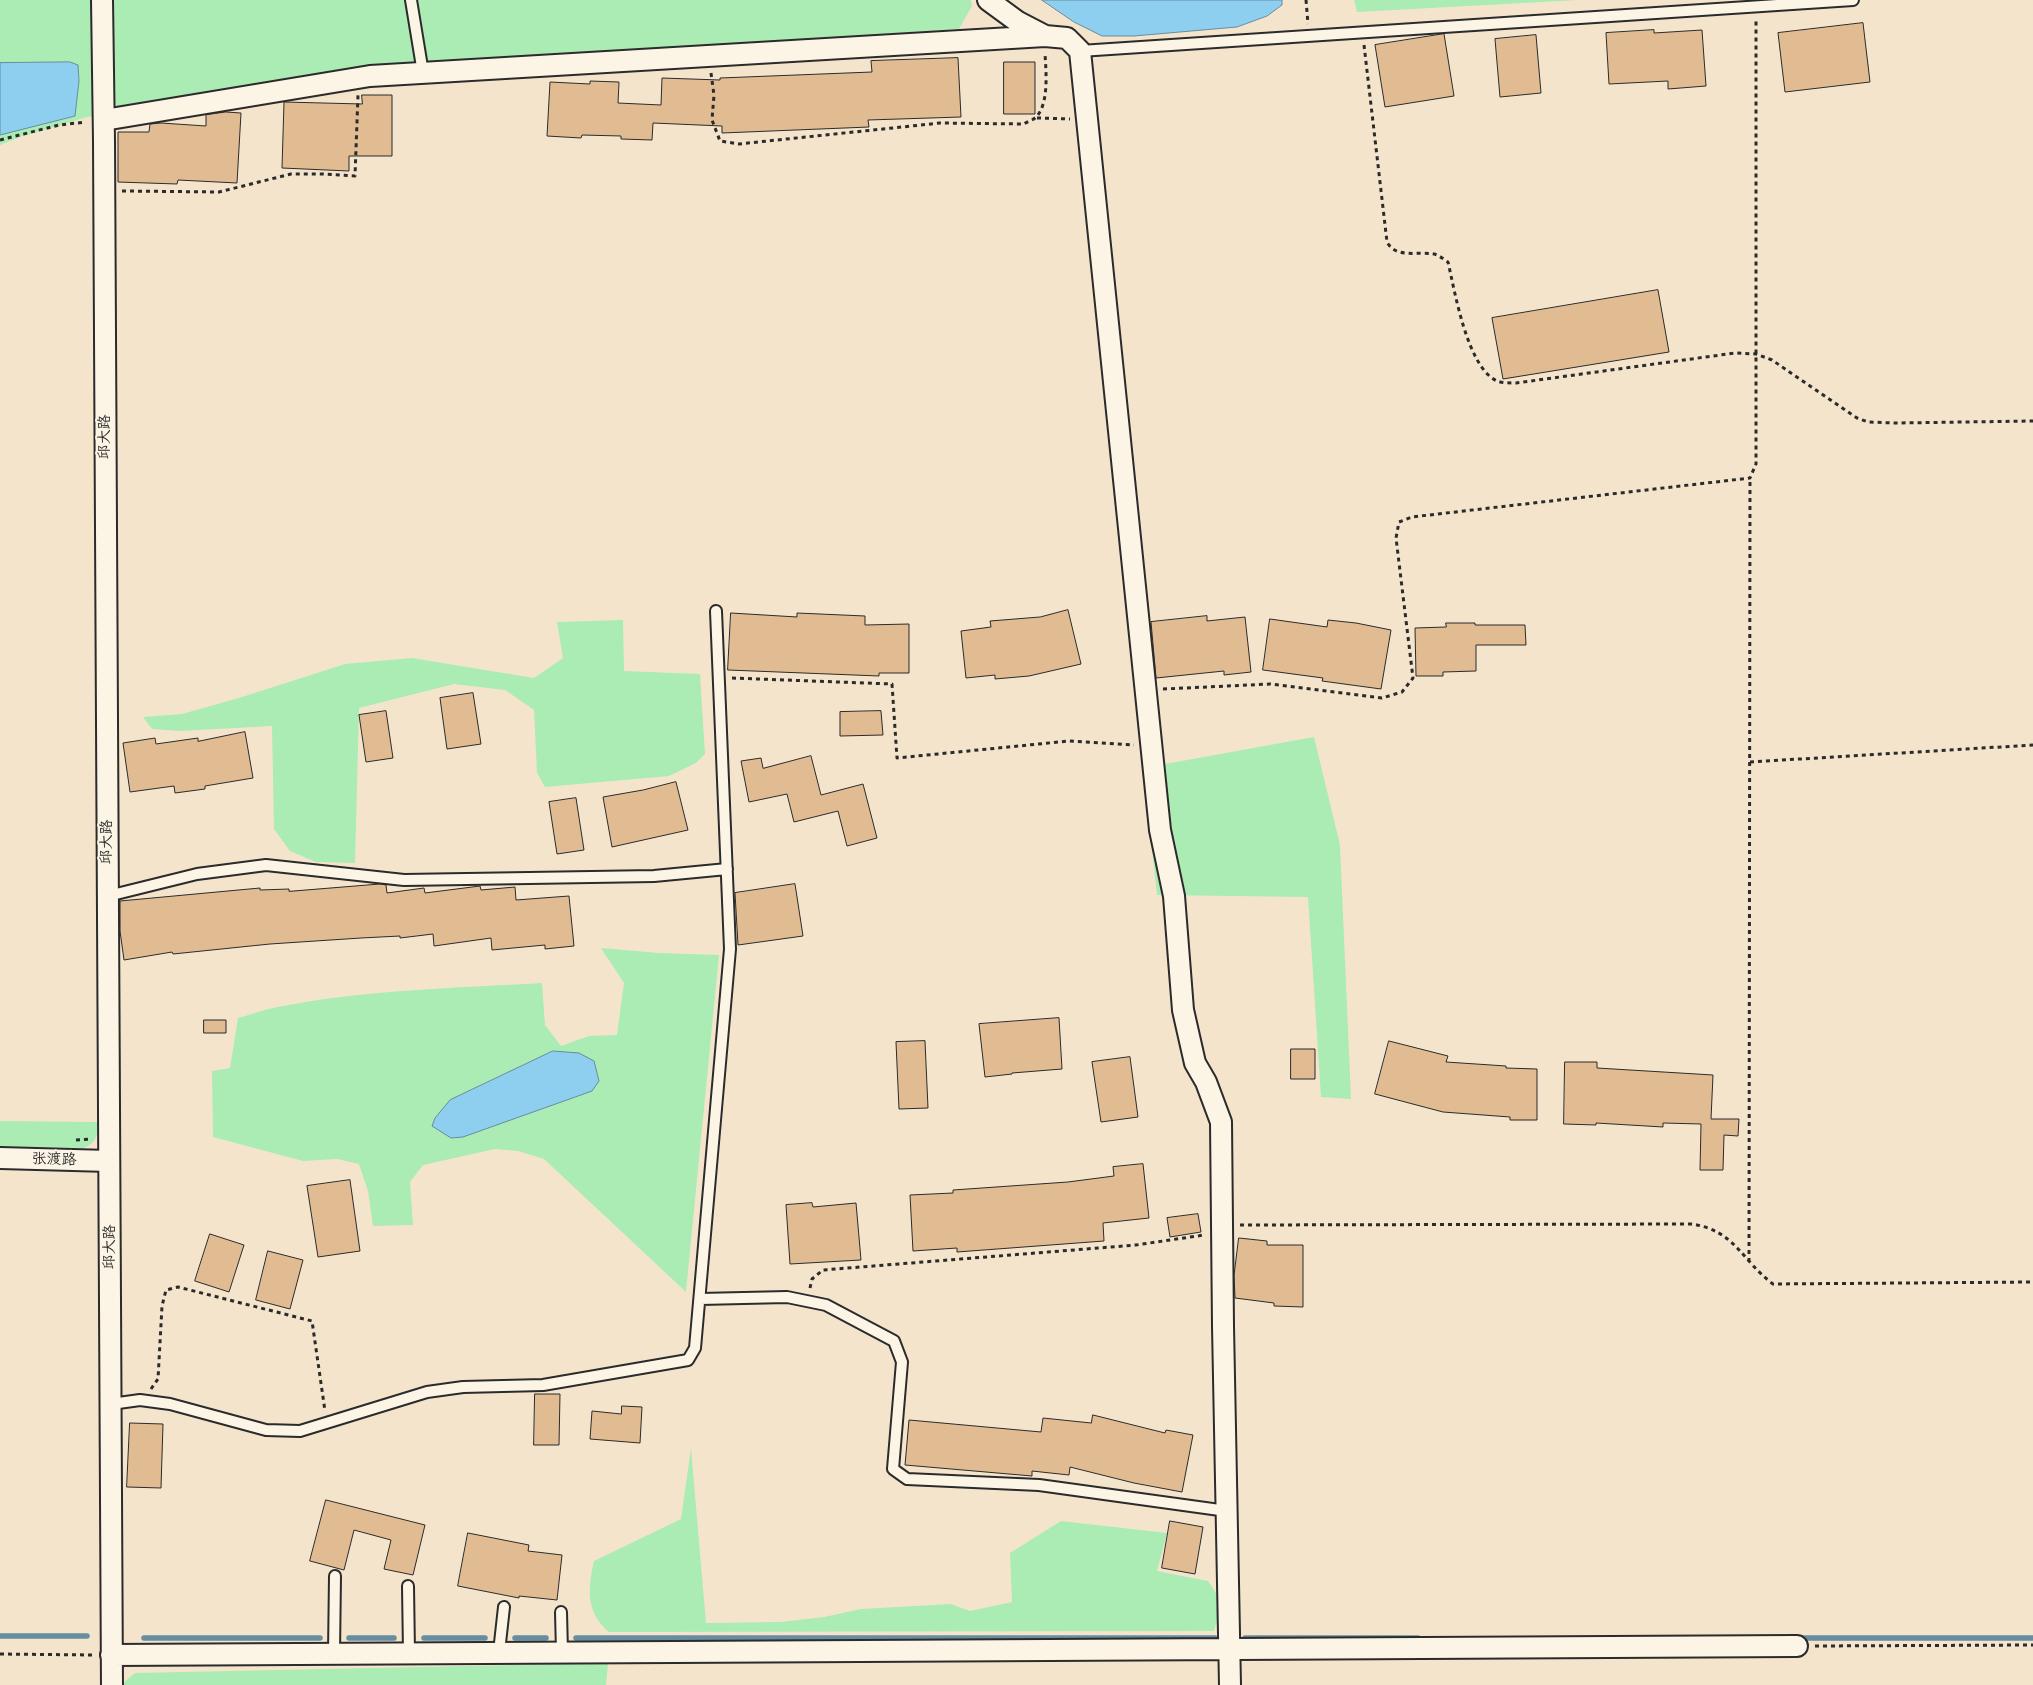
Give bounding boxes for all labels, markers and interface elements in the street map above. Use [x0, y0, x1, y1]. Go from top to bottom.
street label: 邱大路 [96, 415, 114, 459]
street label: 邱大路 [98, 820, 116, 864]
street label: 张渡路 [31, 1151, 77, 1169]
street label: 邱大路 [101, 1225, 119, 1269]

